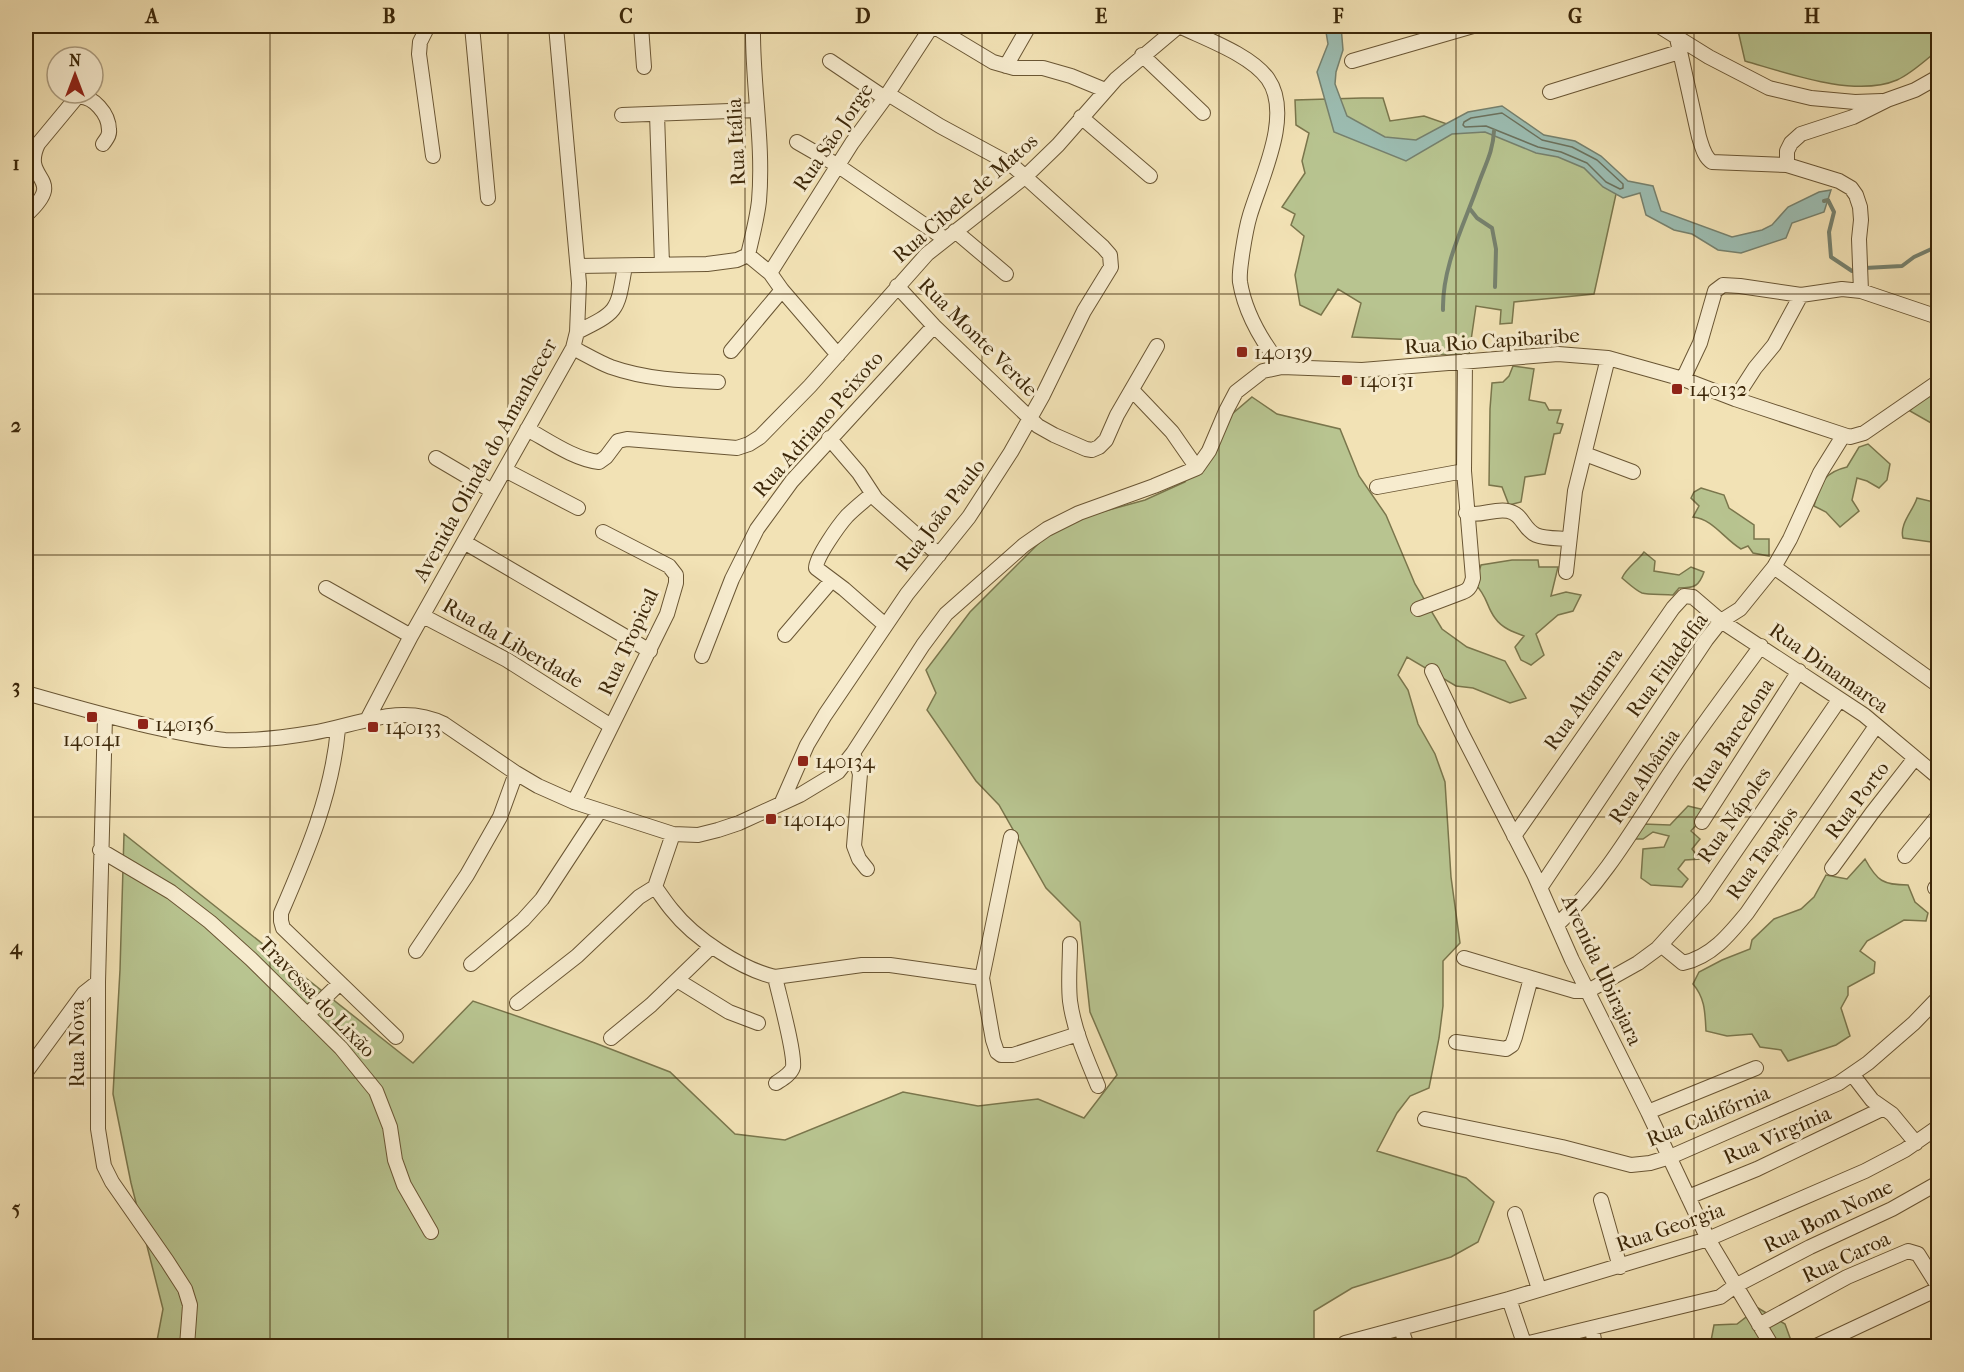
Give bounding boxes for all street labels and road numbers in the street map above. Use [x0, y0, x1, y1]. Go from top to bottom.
street label: Rua São Jorge [788, 78, 878, 196]
street label: Rua Itália [722, 97, 750, 186]
street label: Rua Cibele de Matos [888, 128, 1043, 267]
street label: Rua Monte Verde [914, 273, 1042, 401]
street label: Rua Rio Capibaribe [1404, 323, 1580, 359]
street label: Avenida Olinda do Amanhecer [408, 334, 562, 587]
street label: Rua Adriano Peixoto [748, 346, 888, 502]
street label: Rua João Paulo [890, 454, 990, 576]
street label: Rua Tropical [593, 585, 663, 699]
street label: Rua da Liberdade [438, 593, 588, 693]
street label: Rua Filadelfia [1621, 608, 1713, 722]
street label: Rua Dinamarca [1765, 618, 1894, 718]
street label: Rua Altamira [1539, 643, 1627, 755]
street label: Rua Barcelona [1687, 673, 1779, 796]
street label: Rua Albânia [1604, 724, 1685, 828]
street label: Rua Porto [1820, 756, 1894, 844]
street label: Rua Nápoles [1692, 762, 1776, 868]
street label: Rua Tapajos [1721, 802, 1803, 904]
street label: Avenida Ubirajara [1556, 890, 1648, 1049]
street label: Travessa do Lixão [254, 932, 380, 1062]
street label: Rua Nova [65, 1000, 89, 1087]
street label: Rua Califórnia [1643, 1080, 1773, 1152]
street label: Rua Virgínia [1719, 1100, 1835, 1169]
street label: Rua Bom Nome [1759, 1174, 1897, 1258]
street label: Rua Georgia [1613, 1197, 1728, 1257]
street label: Rua Caroa [1798, 1226, 1894, 1288]

